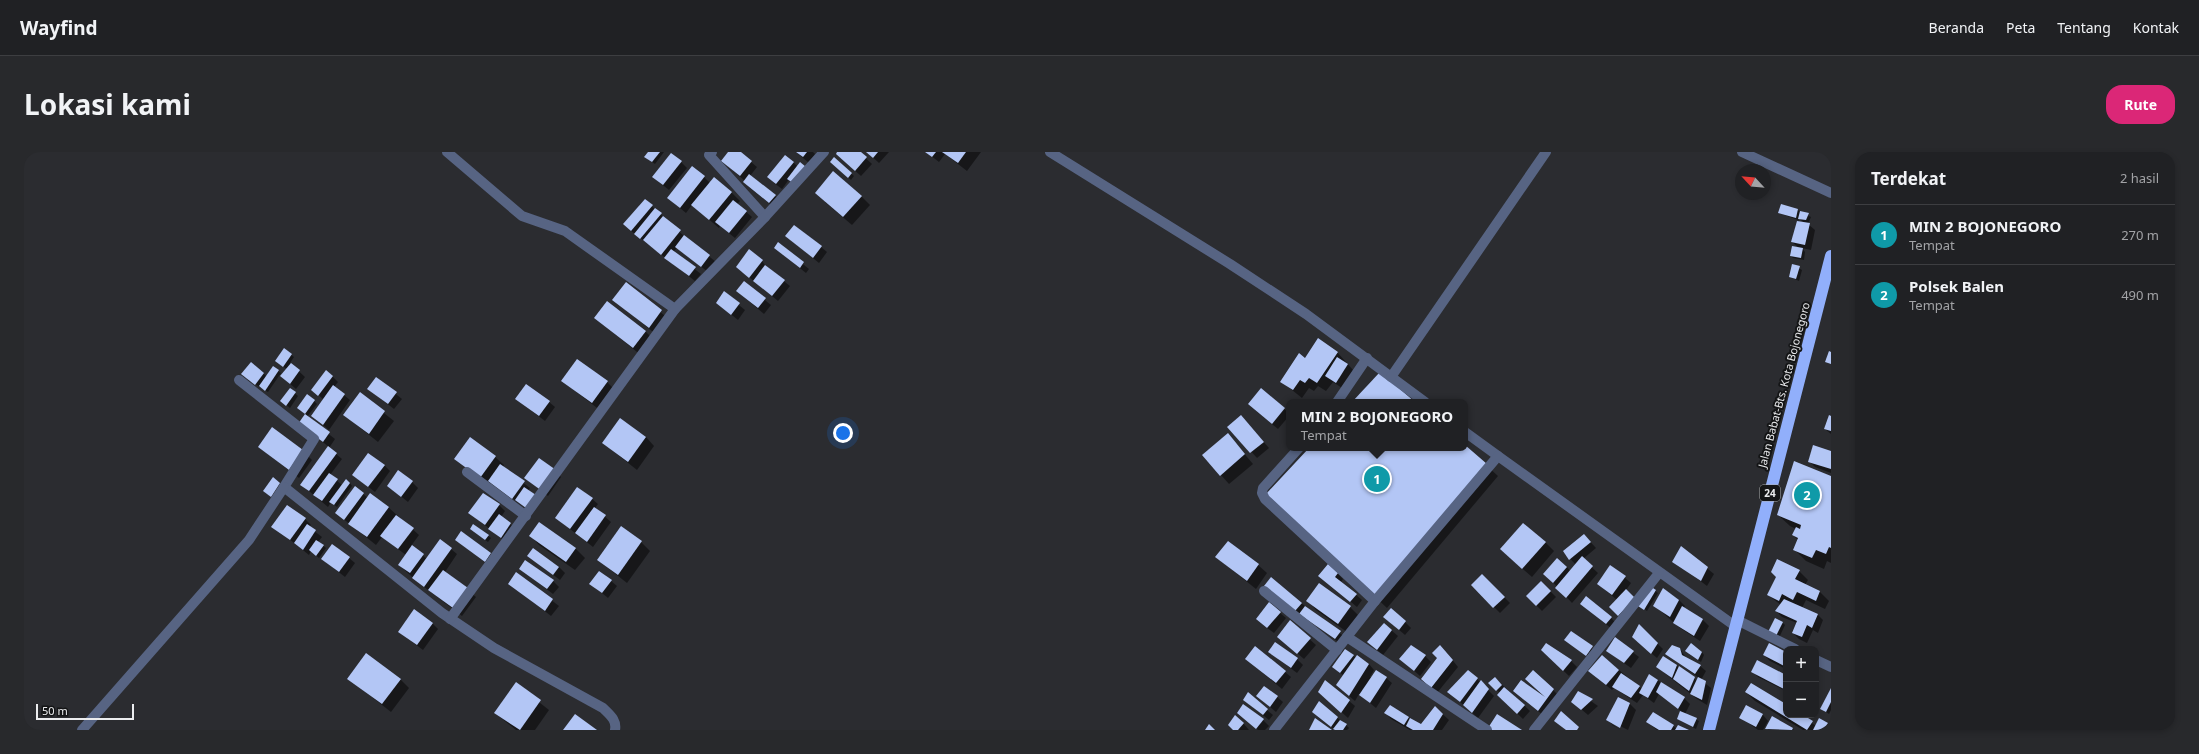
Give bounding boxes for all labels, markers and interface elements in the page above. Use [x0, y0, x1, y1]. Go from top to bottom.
text: Wayfind [20, 15, 98, 41]
text: Beranda [1929, 18, 1984, 37]
text: Peta [2006, 18, 2035, 37]
text: Tentang [2057, 18, 2111, 37]
text: Kontak [2133, 18, 2179, 37]
text: Lokasi kami [24, 85, 191, 123]
button: Rute [2106, 85, 2175, 124]
north arrow [1735, 164, 1771, 200]
text: Terdekat [1871, 167, 1946, 190]
text: 2 hasil [2120, 169, 2159, 187]
text: MIN 2 BOJONEGORO [1909, 216, 2061, 236]
text: 1 [1880, 226, 1888, 244]
text: 270 m [2121, 226, 2159, 244]
text: Tempat [1909, 236, 1955, 254]
text: Polsek Balen [1909, 276, 2004, 296]
text: 2 [1880, 286, 1888, 304]
text: 490 m [2121, 286, 2159, 304]
text: Tempat [1909, 296, 1955, 314]
street label: Jalan Babat-Bts. Kota Bojonegoro [1754, 300, 1813, 470]
popup [1286, 399, 1468, 451]
text: MIN 2 BOJONEGORO [1301, 406, 1453, 426]
your location [833, 423, 853, 443]
text: Tempat [1301, 426, 1347, 444]
pin: 1 [1364, 464, 1390, 494]
pin: 2 [1794, 480, 1820, 510]
road number: 24 [1760, 485, 1780, 501]
map controls [1783, 646, 1819, 718]
button: + [1783, 646, 1819, 682]
button: − [1783, 682, 1819, 718]
scale bar [36, 702, 134, 721]
text: 50 m [42, 703, 68, 718]

